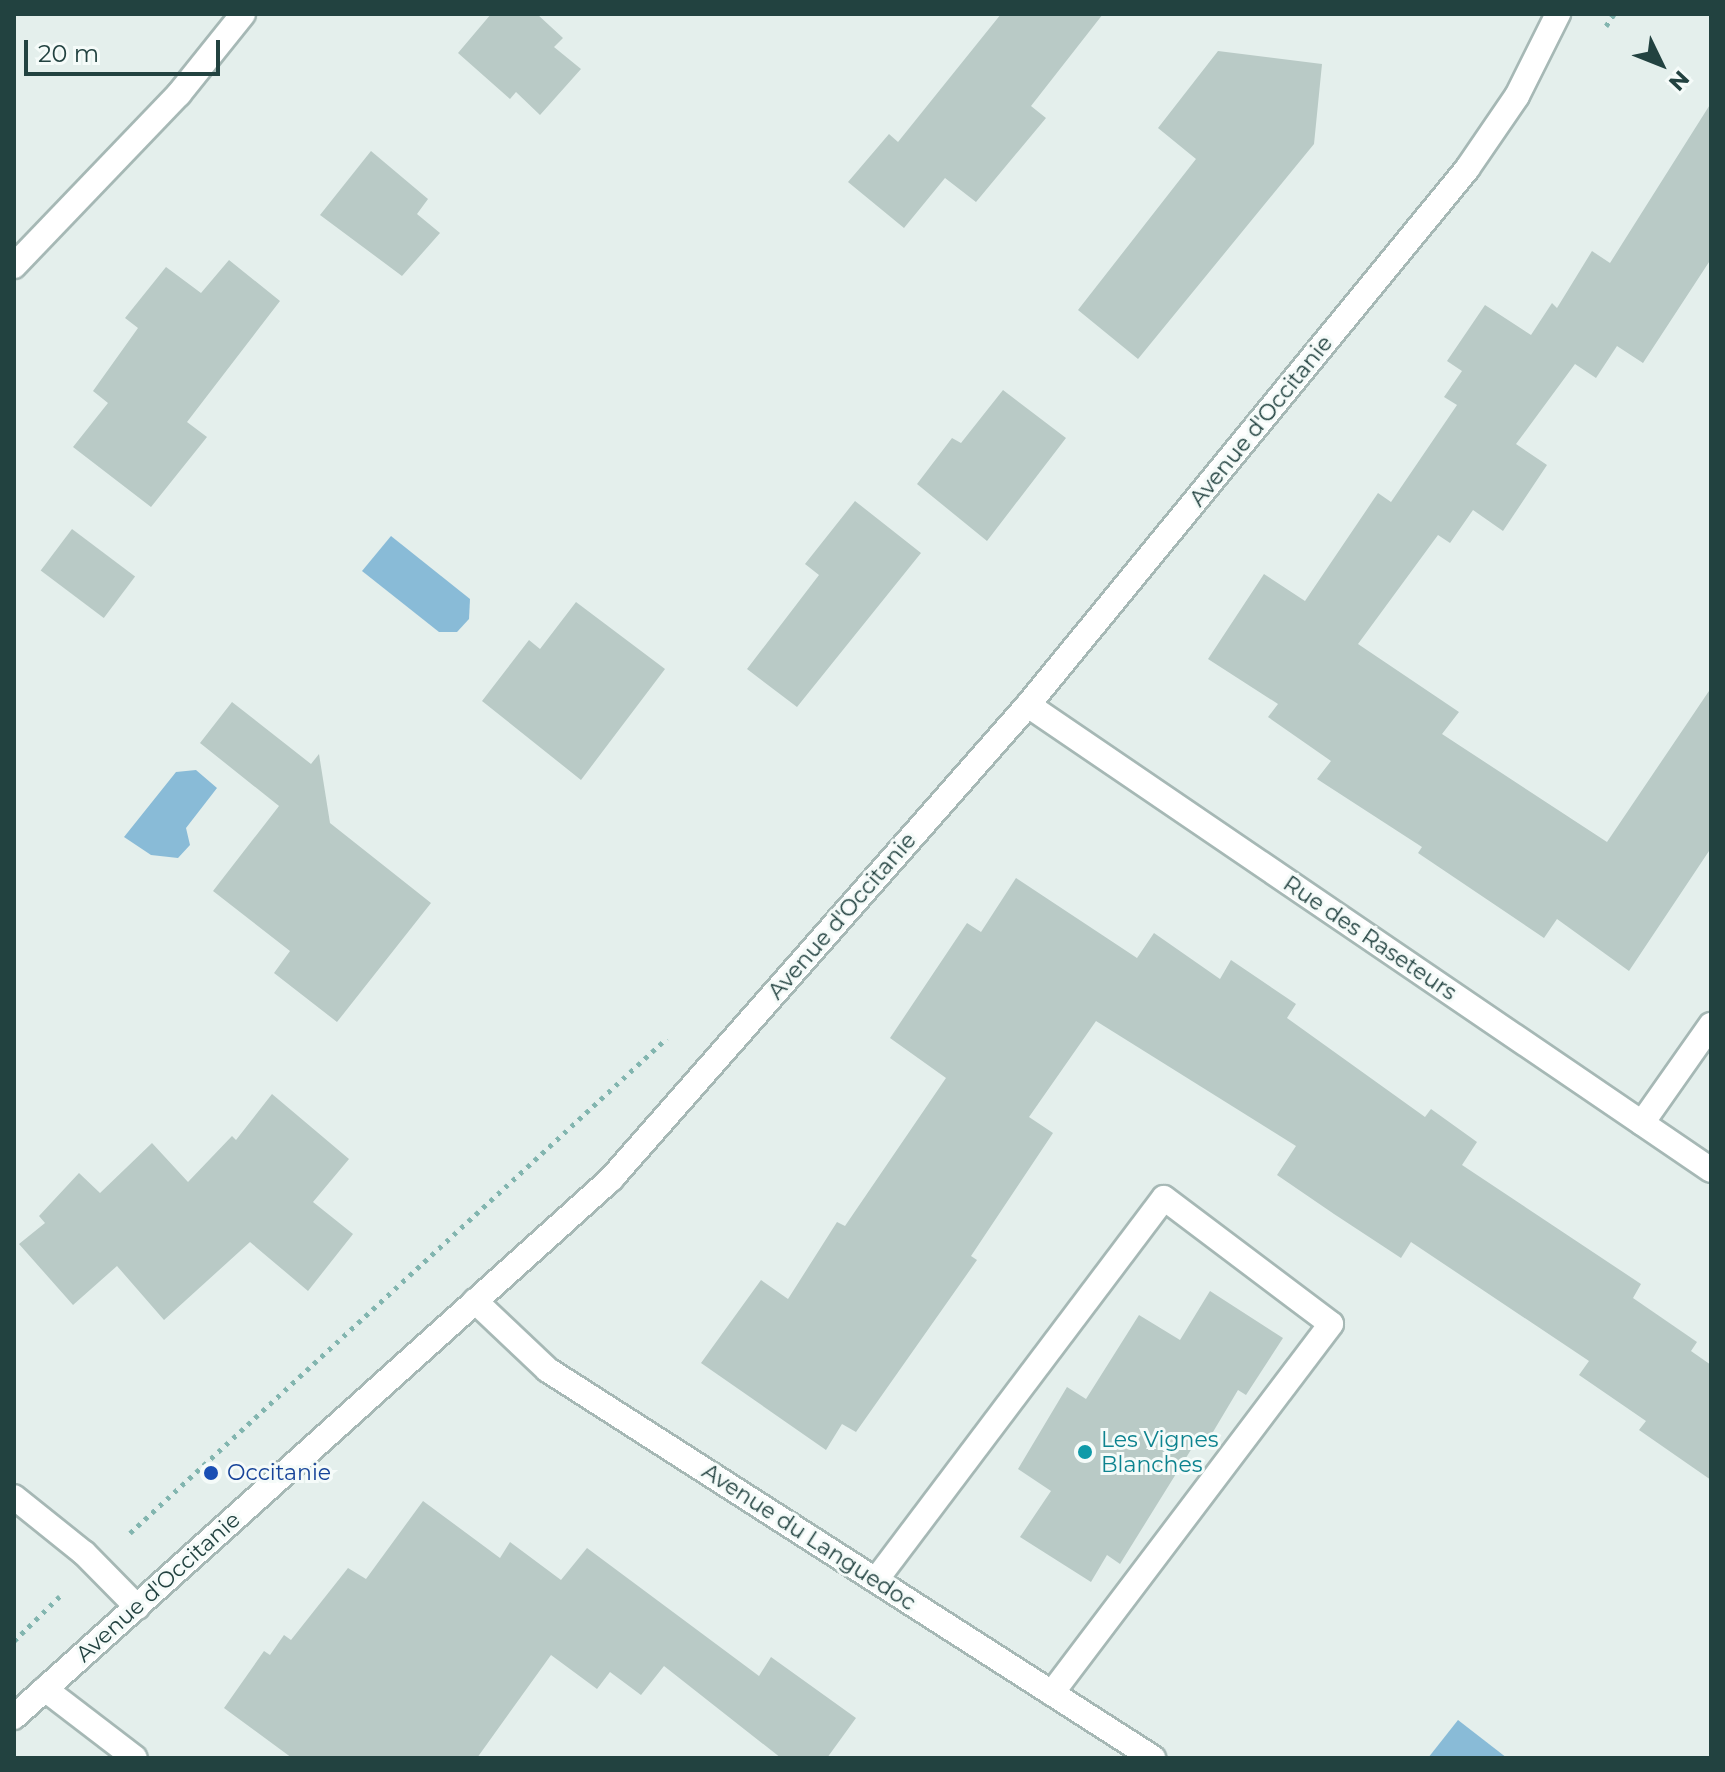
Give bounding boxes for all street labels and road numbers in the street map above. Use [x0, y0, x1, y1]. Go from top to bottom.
street label: Avenue d'Occitanie [1184, 330, 1338, 512]
street label: Avenue d'Occitanie [763, 827, 921, 1005]
street label: Rue des Raseteurs [1278, 870, 1462, 1006]
street label: Avenue du Languedoc [697, 1458, 921, 1616]
street label: Avenue d'Occitanie [70, 1506, 246, 1668]

